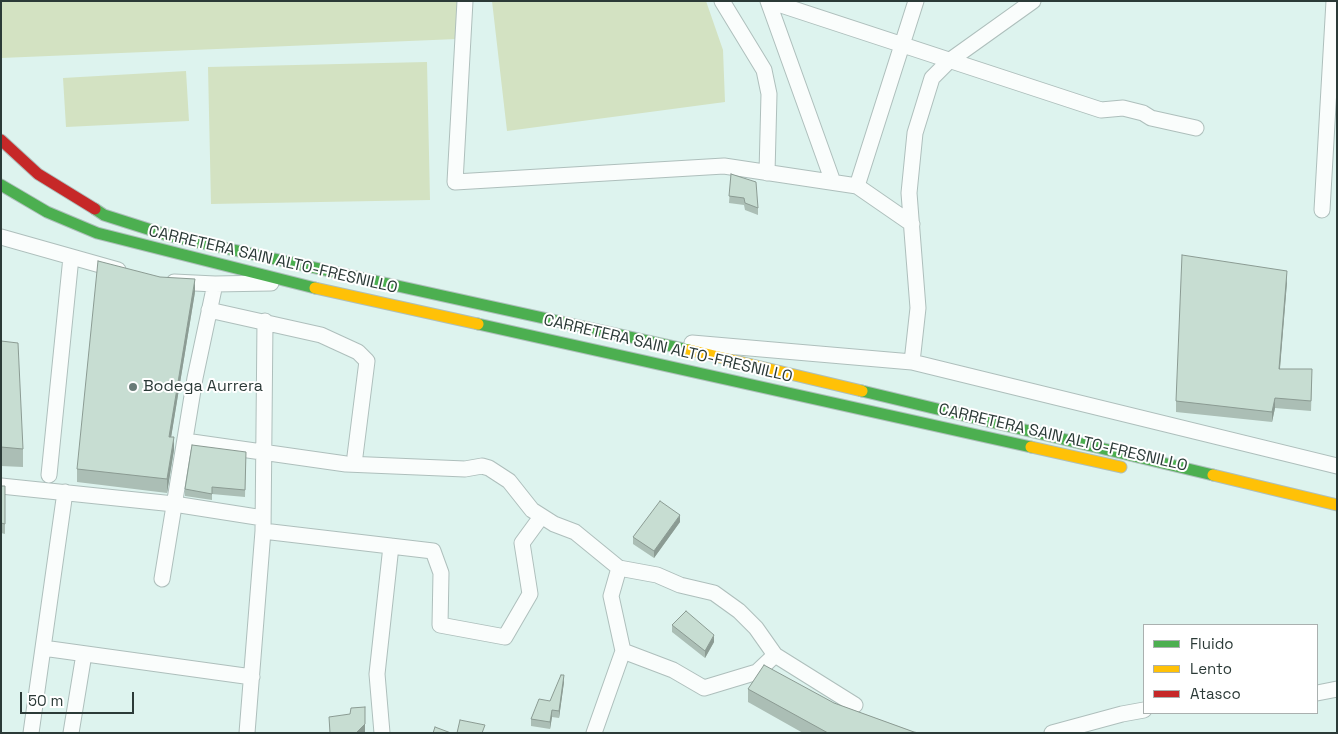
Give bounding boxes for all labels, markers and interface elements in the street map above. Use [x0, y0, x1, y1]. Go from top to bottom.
street label: CARRETERA SAIN ALTO-FRESNILLO [147, 222, 399, 298]
street label: CARRETERA SAIN ALTO-FRESNILLO [542, 311, 794, 387]
place label: Bodega Aurrera [143, 377, 263, 397]
marker: Bodega Aurrera [127, 381, 139, 393]
street label: CARRETERA SAIN ALTO-FRESNILLO [937, 400, 1189, 476]
legend [1143, 624, 1318, 714]
text: Fluido [1190, 634, 1234, 653]
text: Lento [1190, 659, 1232, 678]
scale bar [22, 682, 136, 714]
text: Atasco [1190, 684, 1241, 703]
text: 50 m [28, 691, 63, 710]

